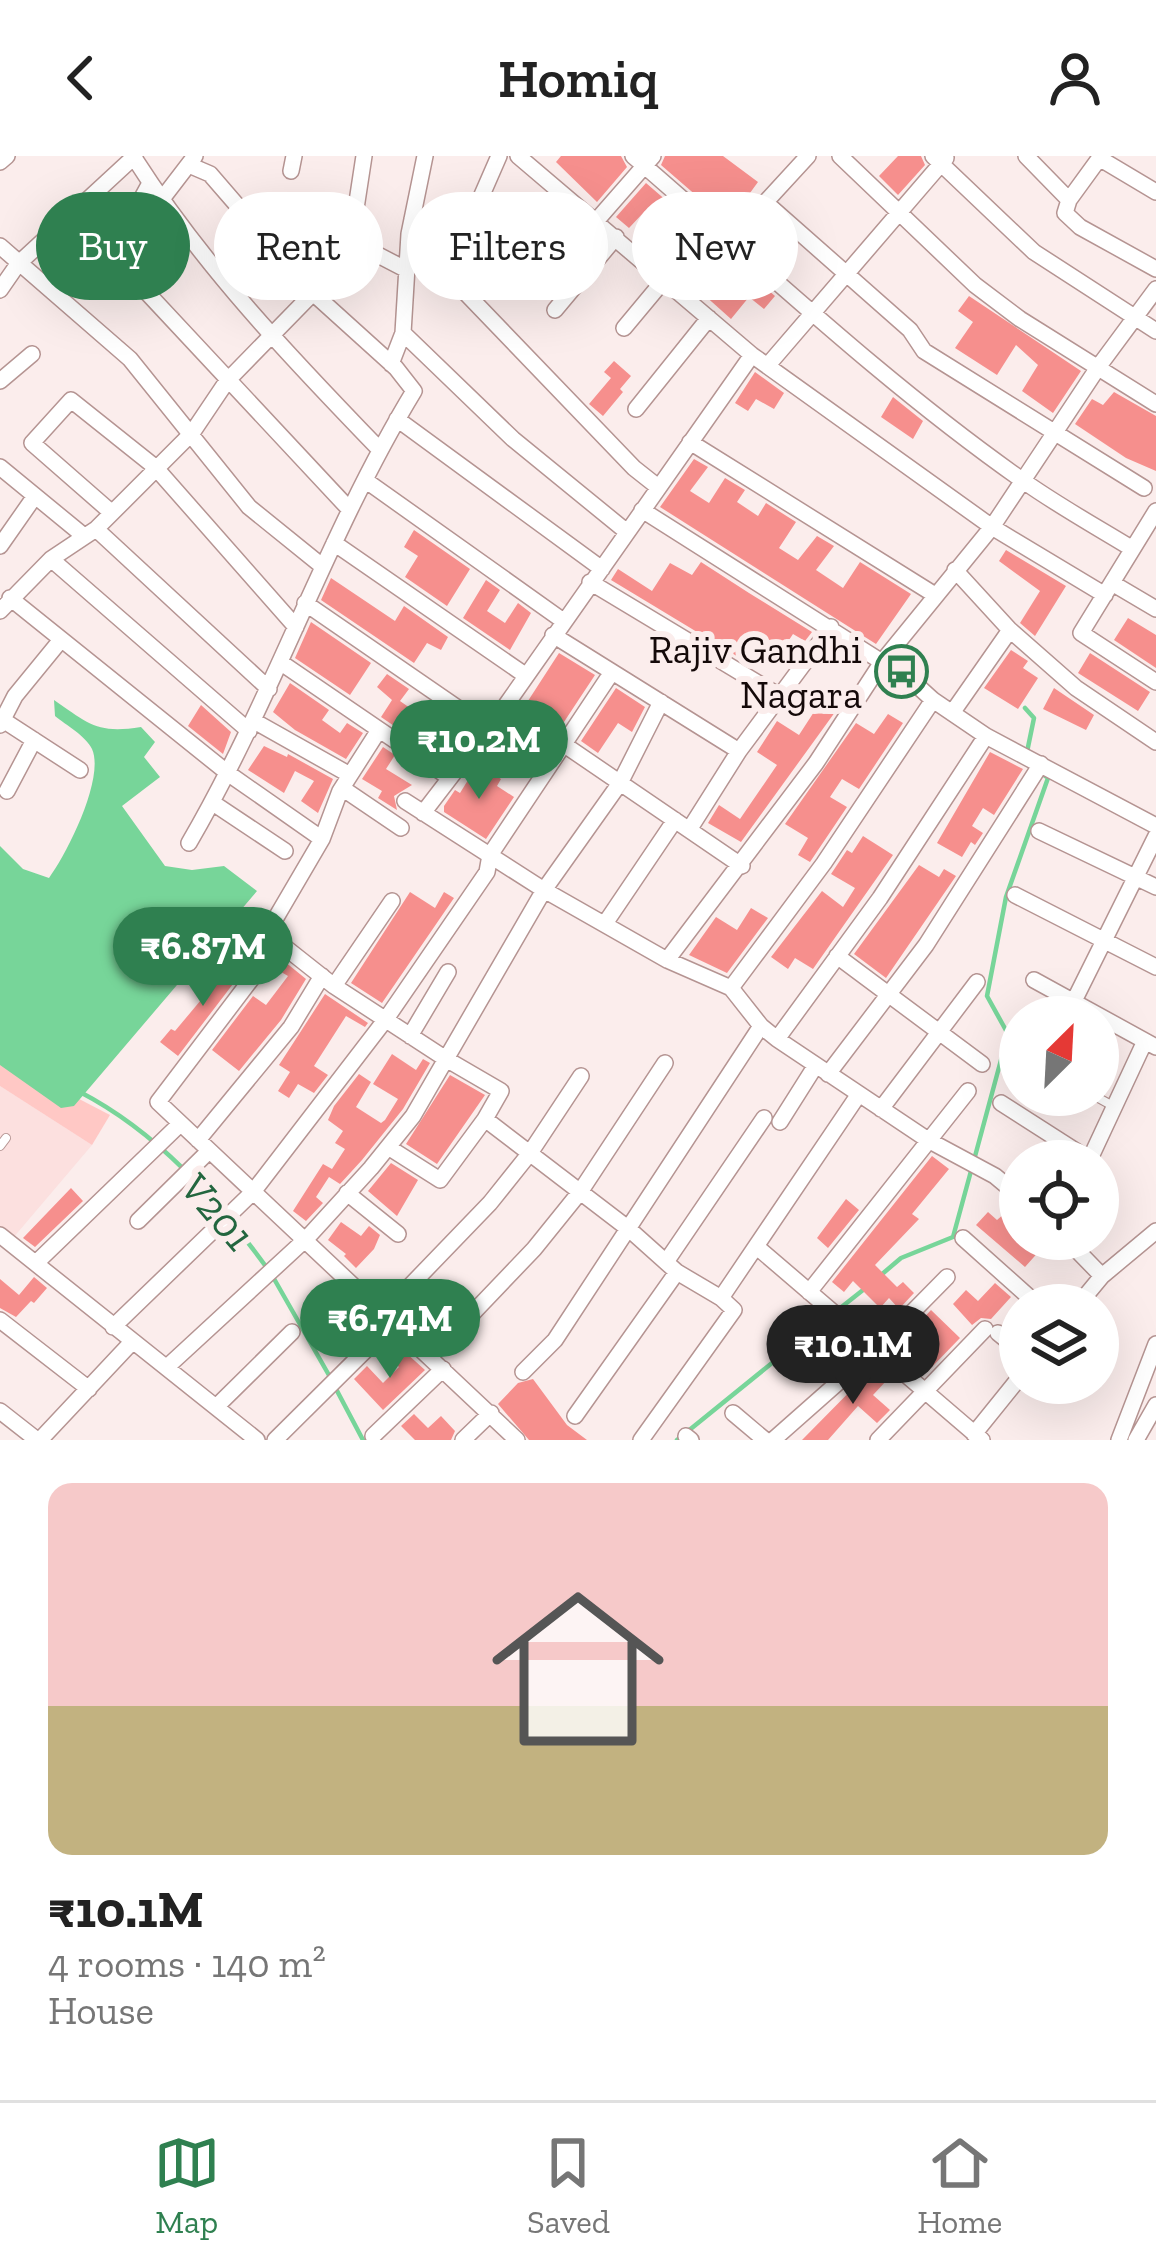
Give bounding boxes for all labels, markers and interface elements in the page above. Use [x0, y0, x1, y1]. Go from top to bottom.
icon: back [48, 45, 114, 111]
icon: person [1042, 45, 1108, 111]
text: Homiq [498, 46, 658, 111]
chip: Buy [36, 192, 190, 300]
chip: Rent [214, 192, 383, 300]
chip: Filters [407, 192, 608, 300]
chip: New [632, 192, 798, 300]
place label: Rajiv Gandhi Nagara [649, 626, 862, 718]
bus stop icon: Rajiv Gandhi Nagara [873, 643, 929, 699]
pin: ₹10.2M [381, 700, 577, 802]
text: ₹10.2M [417, 715, 541, 762]
pin: ₹6.87M [105, 907, 301, 1009]
text: ₹6.87M [140, 922, 266, 969]
north arrow [999, 996, 1119, 1116]
map controls [999, 996, 1119, 1404]
button: locate [999, 1140, 1119, 1260]
water label: V201 [170, 1162, 265, 1261]
pin: ₹6.74M [292, 1279, 488, 1381]
button: layers [999, 1284, 1119, 1404]
text: ₹6.74M [327, 1294, 453, 1341]
pin: ₹10.1M [755, 1305, 951, 1407]
text: ₹10.1M [794, 1320, 913, 1367]
icon: home [470, 1561, 686, 1777]
text: ₹10.1M [48, 1879, 204, 1940]
text: 4 rooms · 140 m² [48, 1940, 326, 1987]
text: House [48, 1987, 154, 2034]
tab: Map [154, 2130, 220, 2241]
tab: Saved [527, 2130, 610, 2241]
tab: Home [917, 2130, 1002, 2241]

